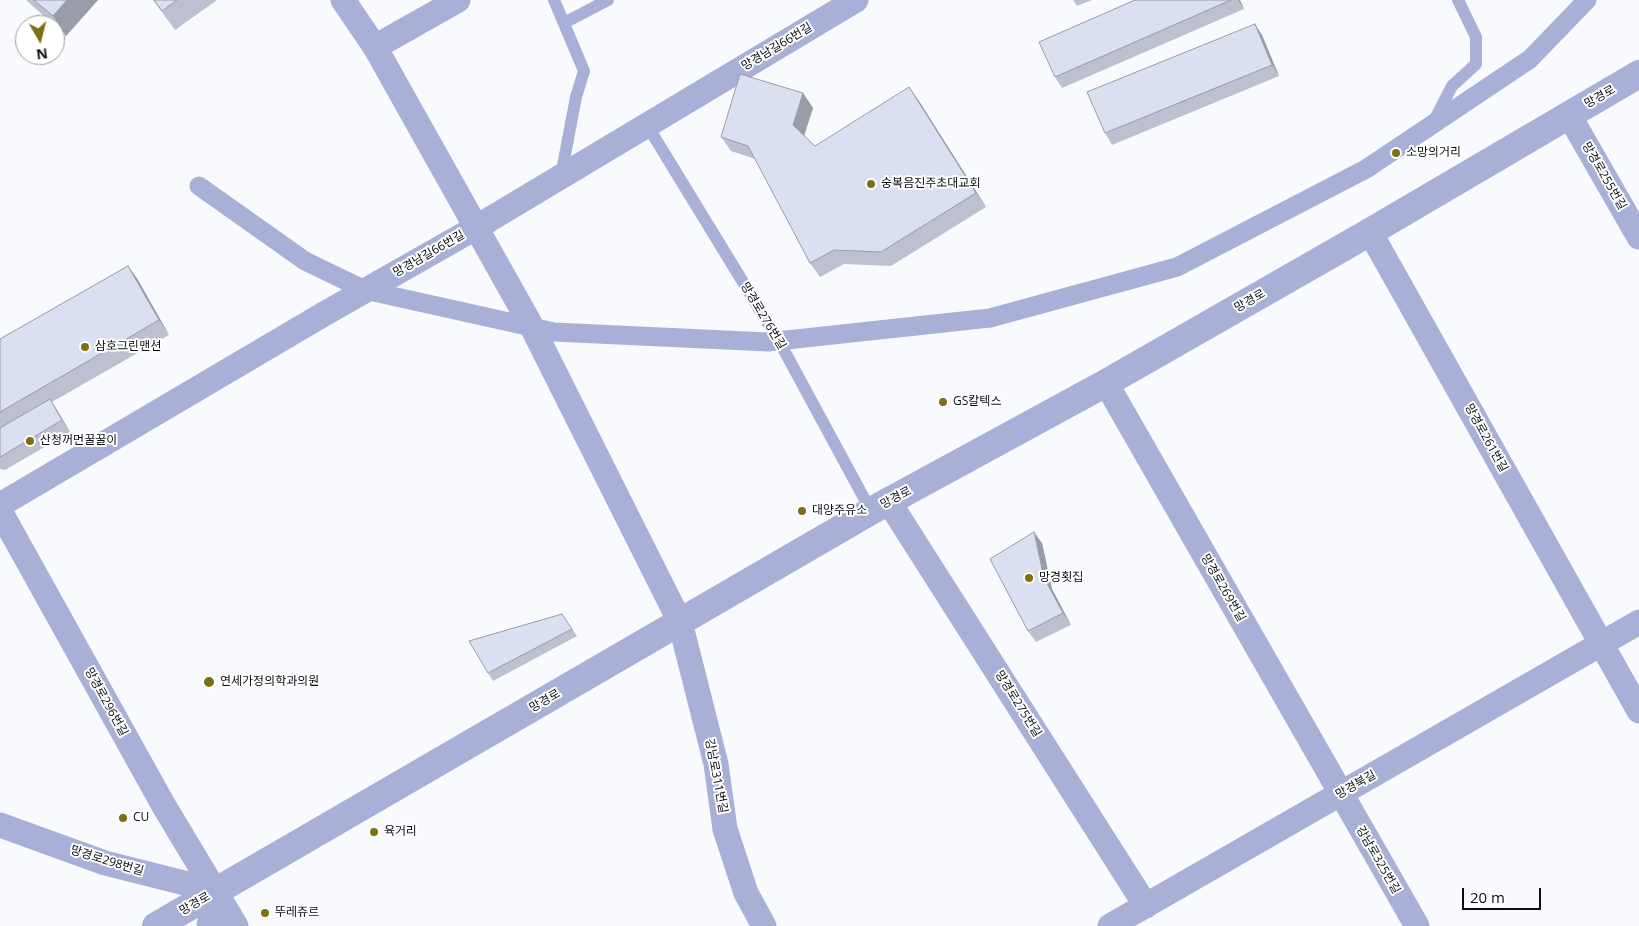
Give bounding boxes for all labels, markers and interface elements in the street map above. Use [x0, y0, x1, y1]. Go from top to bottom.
north arrow [15, 15, 65, 65]
street label: 망경남길66번길 [739, 20, 815, 74]
text: N [35, 44, 49, 65]
street label: 망경로 [1582, 82, 1618, 112]
street label: 망경로255번길 [1579, 140, 1629, 212]
place label: 소망의거리 [1406, 146, 1461, 160]
marker: 소망의거리 [1390, 147, 1402, 159]
place label: 숭복음진주초대교회 [881, 177, 980, 191]
marker: 숭복음진주초대교회 [865, 178, 877, 190]
street label: 망경남길66번길 [391, 228, 467, 280]
street label: 망경로276번길 [737, 280, 789, 352]
street label: 망경로 [1232, 286, 1268, 316]
place label: 삼호그린맨션 [95, 340, 161, 354]
marker: 삼호그린맨션 [79, 341, 91, 353]
place label: GS칼텍스 [953, 395, 1001, 409]
marker: GS칼텍스 [937, 396, 949, 408]
street label: 망경로261번길 [1461, 401, 1511, 475]
place label: 산청꺼먼꿀꿀이 [40, 434, 117, 448]
marker: 산청꺼먼꿀꿀이 [24, 435, 36, 447]
street label: 망경로 [878, 484, 914, 512]
place label: 대양주유소 [812, 504, 867, 518]
marker: 대양주유소 [796, 505, 808, 517]
street label: 망경로269번길 [1198, 552, 1248, 624]
place label: 망경횟집 [1039, 571, 1083, 585]
marker: 망경횟집 [1023, 572, 1035, 584]
street label: 망경로296번길 [81, 665, 131, 739]
street label: 망경로275번길 [992, 668, 1044, 740]
marker: 연세가정의학과의원 [202, 675, 216, 689]
place label: 연세가정의학과의원 [220, 675, 319, 689]
street label: 망경로 [527, 686, 563, 716]
street label: 강남로311번길 [702, 737, 730, 815]
street label: 망경북길 [1333, 768, 1379, 802]
place label: CU [133, 811, 149, 825]
marker: CU [117, 812, 129, 824]
street label: 강남로325번길 [1353, 824, 1403, 896]
place label: 육거리 [384, 825, 417, 839]
marker: 육거리 [368, 826, 380, 838]
street label: 망경로298번길 [69, 843, 145, 879]
scale bar [1464, 878, 1543, 910]
text: 20 m [1470, 887, 1505, 907]
street label: 망경로 [177, 889, 213, 919]
place label: 뚜레쥬르 [275, 906, 319, 920]
marker: 뚜레쥬르 [259, 907, 271, 919]

